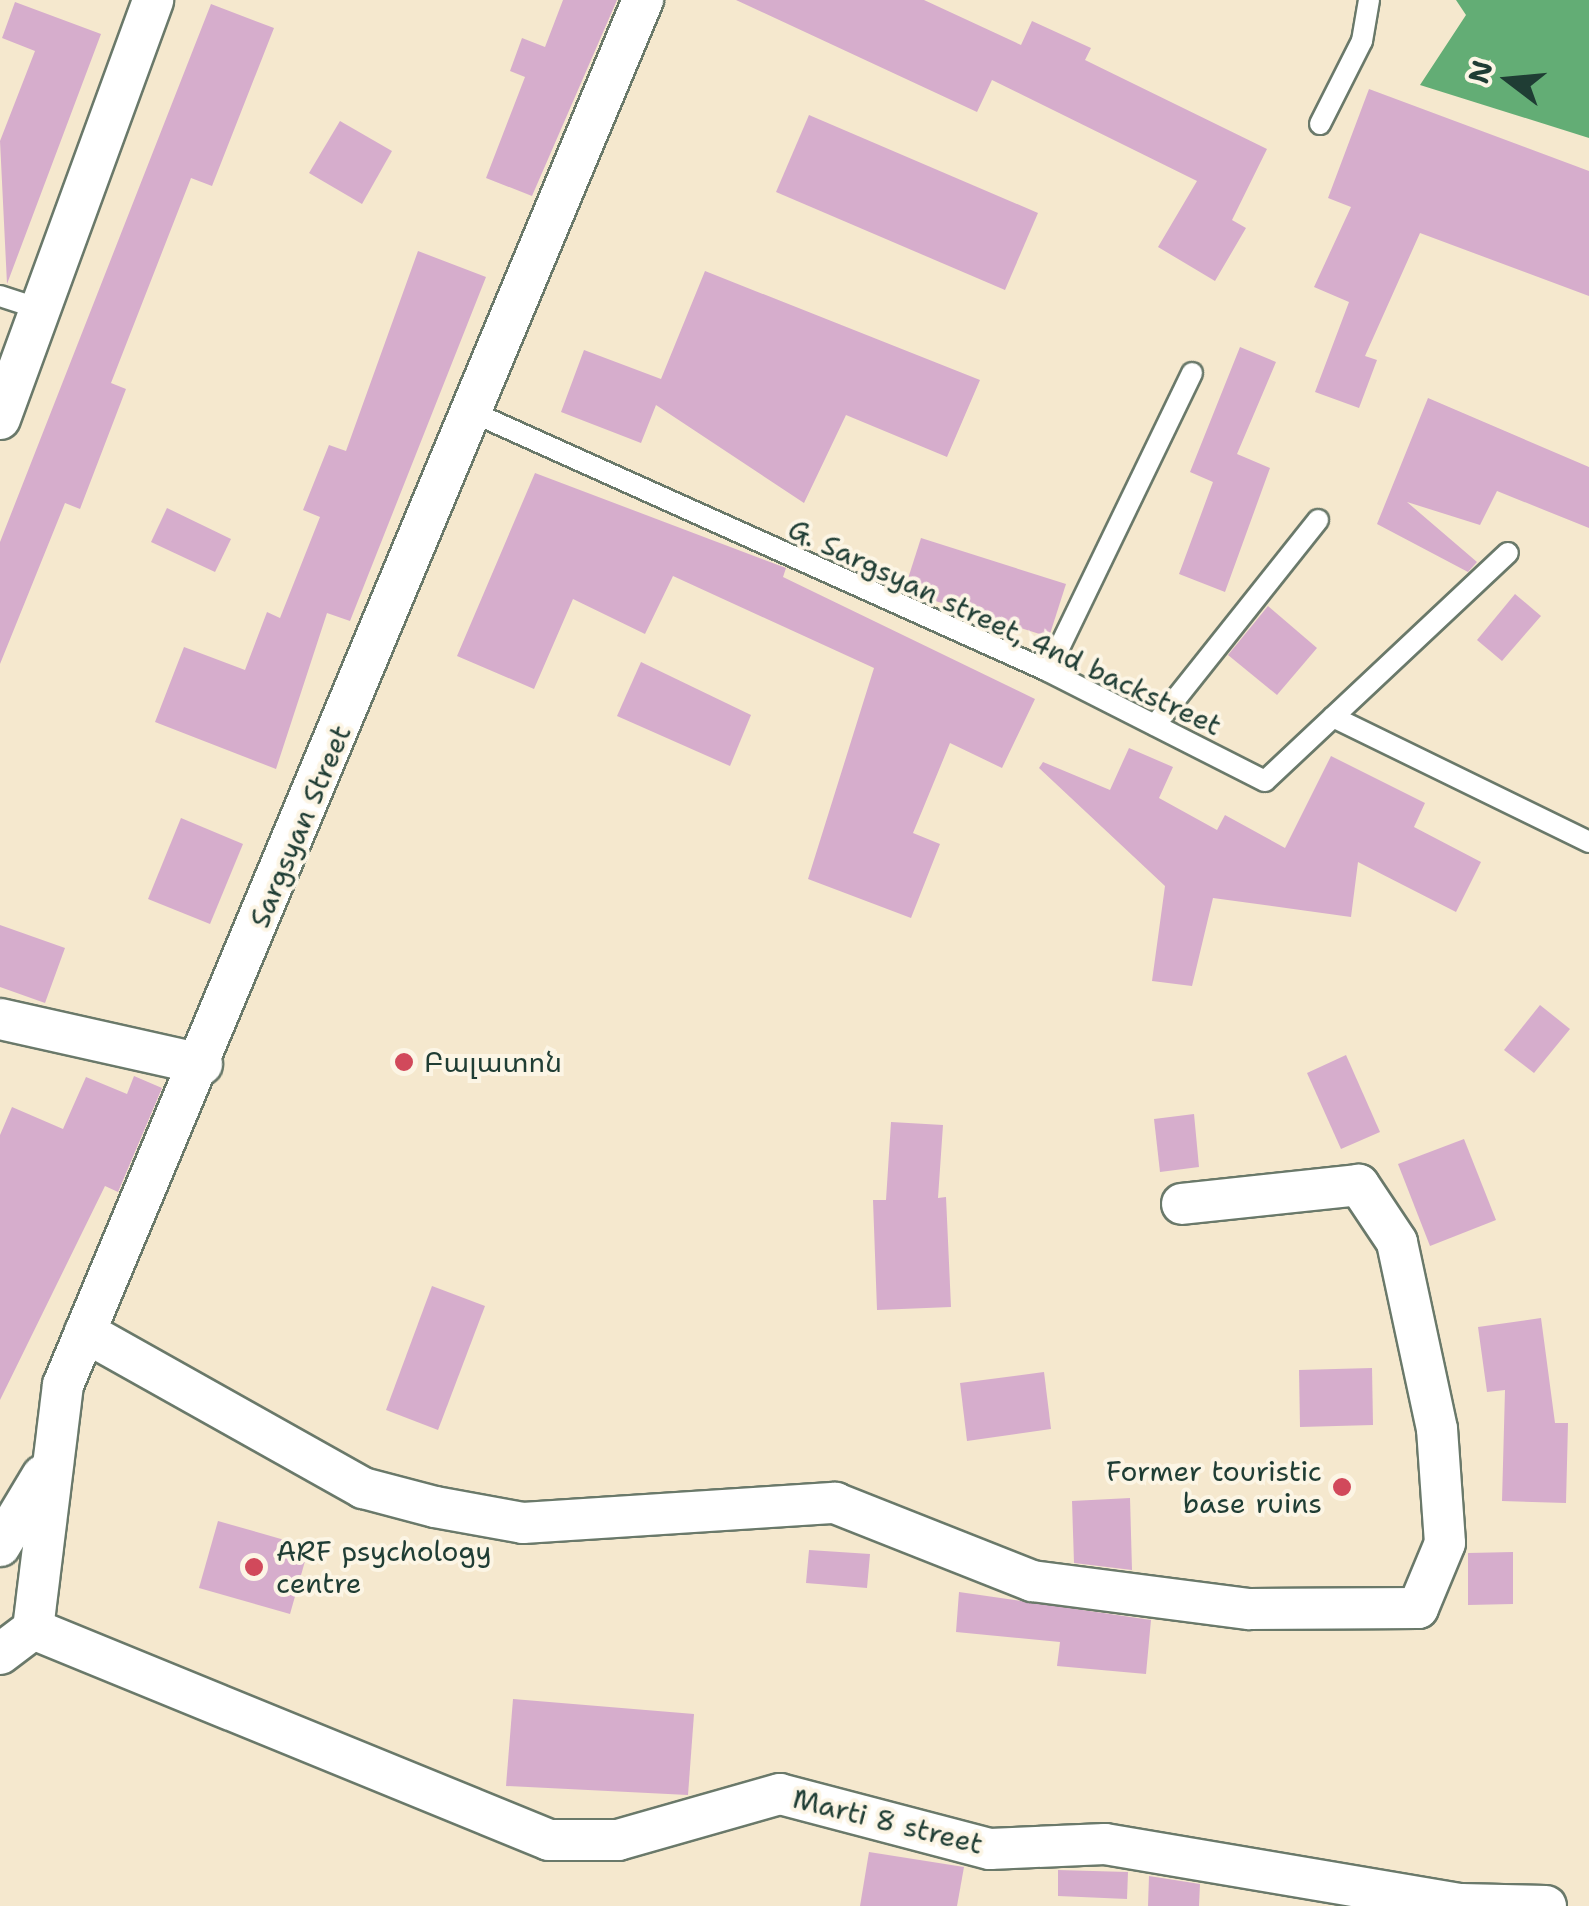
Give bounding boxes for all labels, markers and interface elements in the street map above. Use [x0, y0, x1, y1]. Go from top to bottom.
north arrow [1459, 30, 1559, 130]
text: N [1459, 56, 1501, 88]
street label: G. Sargsyan street, 4nd backstreet [783, 512, 1227, 742]
street label: Sargsyan Street [242, 720, 358, 932]
place label: Բալատոն [424, 1045, 562, 1079]
marker: Բալատոն [393, 1051, 415, 1073]
place label: Former touristic base ruins [1106, 1454, 1322, 1520]
marker: Former touristic base ruins [1331, 1476, 1353, 1498]
place label: ARF psychology centre [276, 1534, 492, 1600]
marker: ARF psychology centre [241, 1554, 267, 1580]
street label: Marti 8 street [789, 1781, 987, 1861]

